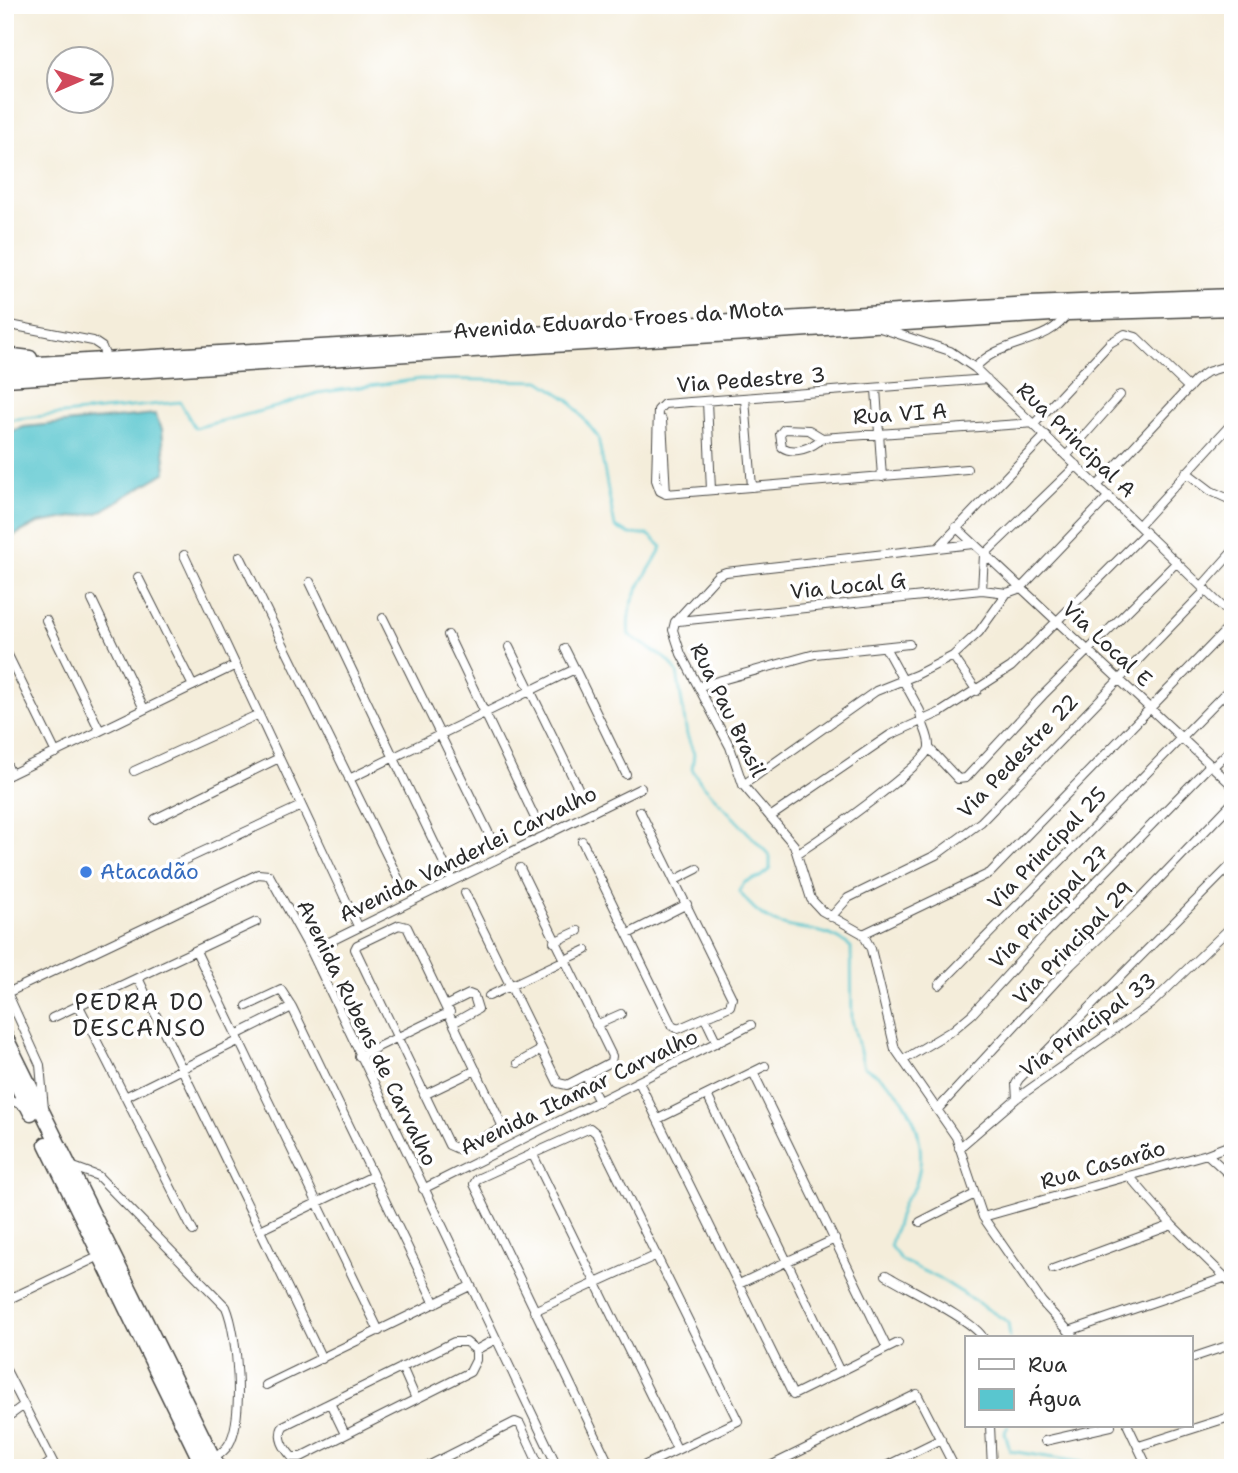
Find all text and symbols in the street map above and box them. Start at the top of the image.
north arrow [46,46,116,116]
text: N [84,71,109,87]
street label: Avenida Eduardo Froes da Mota [452,294,784,346]
street label: Via Pedestre 3 [676,361,826,399]
street label: Rua Principal A [1010,376,1142,504]
street label: Rua VI A [852,397,948,431]
street label: Via Local G [789,566,907,606]
street label: Via Local E [1056,595,1158,693]
street label: Rua Pau Brasil [684,639,773,782]
street label: Via Pedestre 22 [951,688,1085,824]
street label: Avenida Vanderlei Carvalho [335,779,601,929]
street label: Via Principal 25 [981,780,1113,916]
street label: Via Principal 27 [983,839,1115,975]
place label: Atacadão [100,858,199,886]
marker: Atacadão [78,864,94,880]
street label: Via Principal 29 [1007,875,1139,1011]
street label: Avenida Rubens de Carvalho [290,895,444,1171]
street label: Via Principal 33 [1014,966,1162,1084]
district label: PEDRA DO DESCANSO [73,987,207,1043]
street label: Avenida Itamar Carvalho [456,1022,702,1162]
street label: Rua Casarão [1037,1134,1169,1196]
legend [965,1336,1192,1428]
text: Rua [1028,1351,1067,1379]
text: Água [1028,1384,1081,1413]

